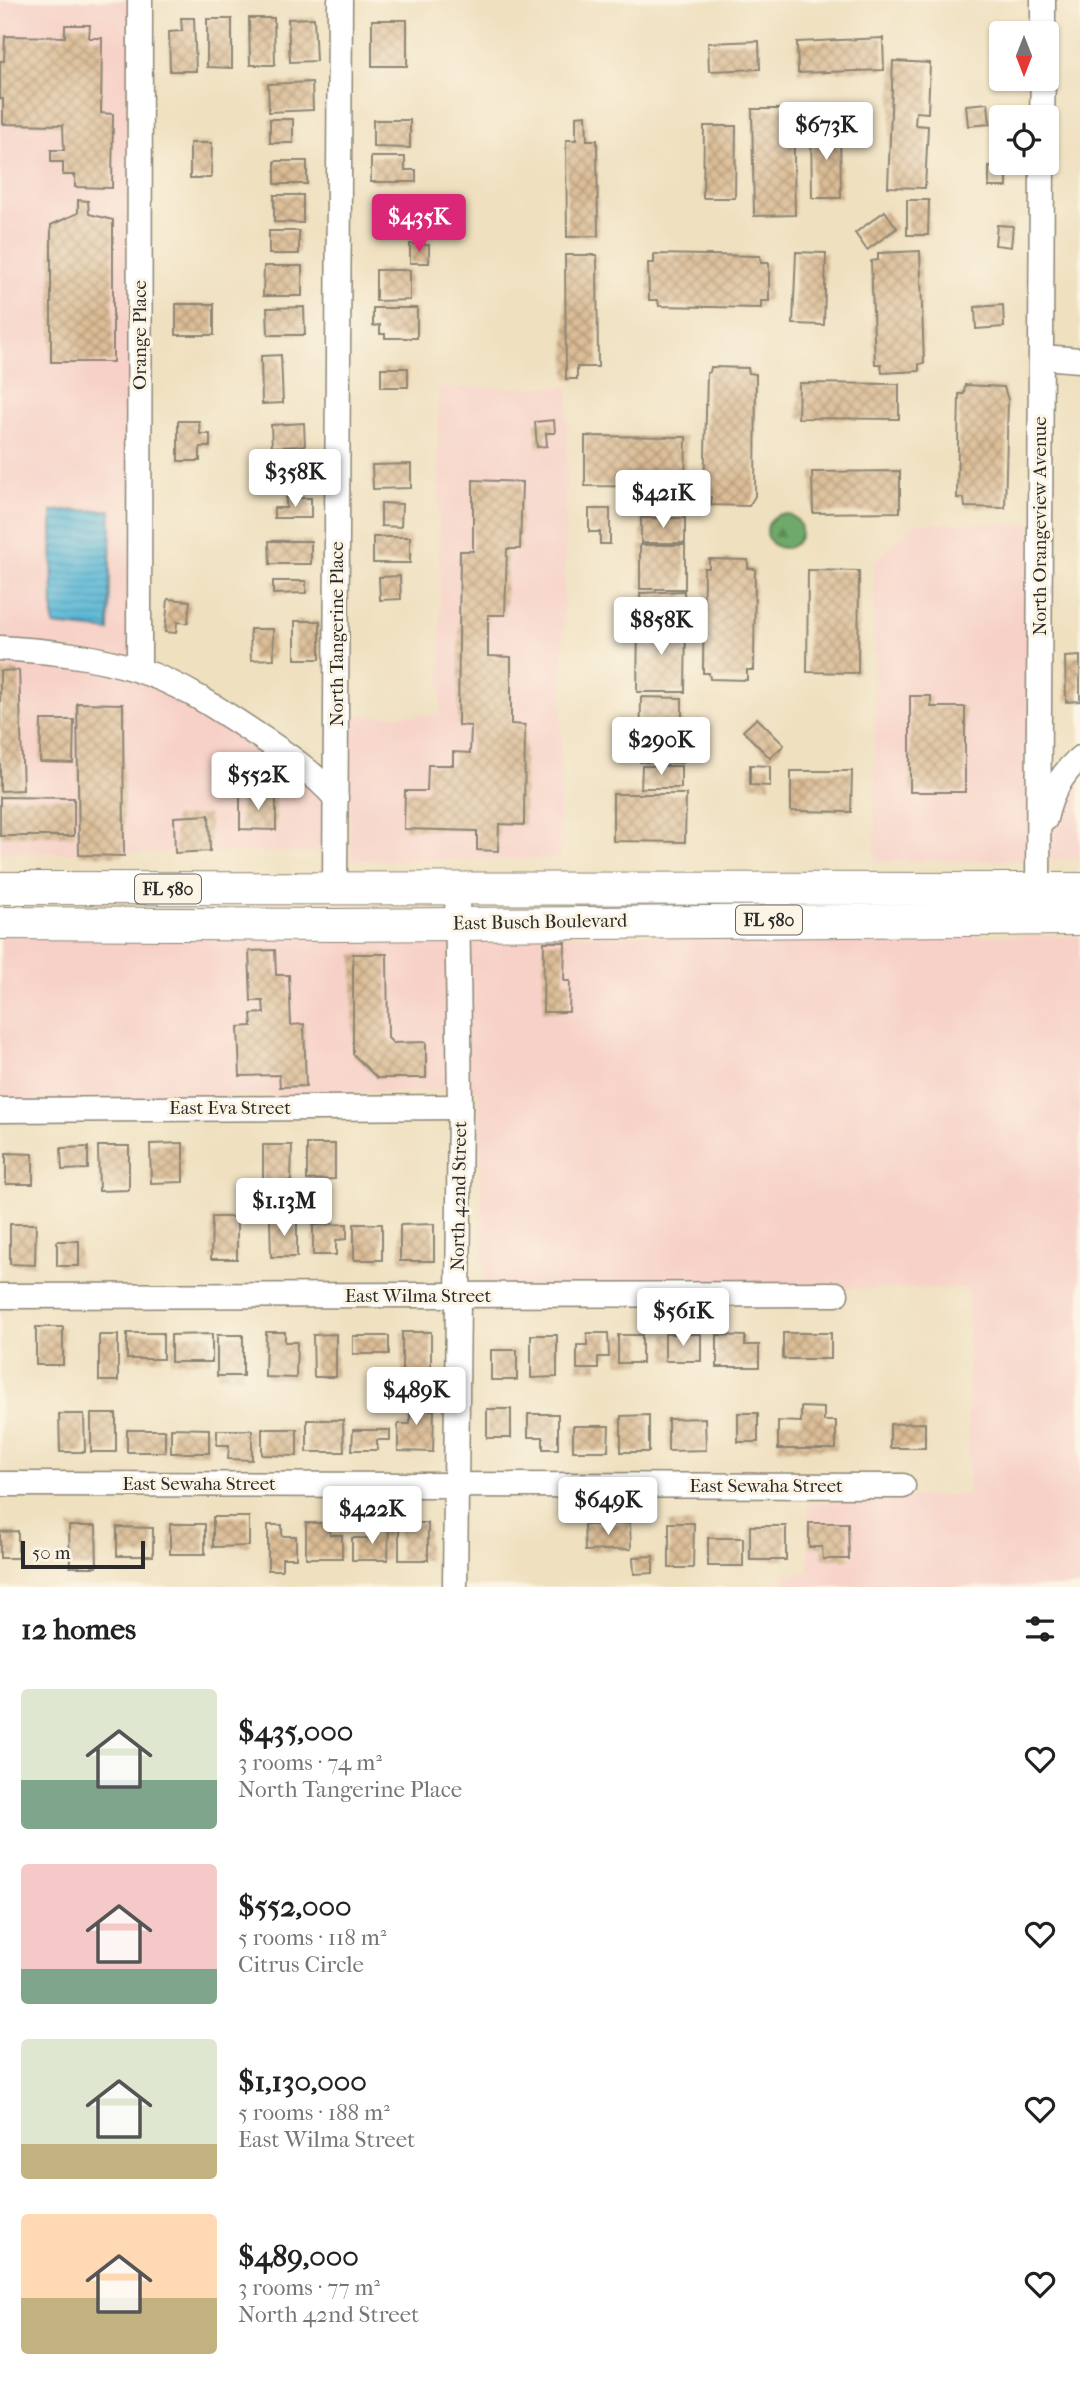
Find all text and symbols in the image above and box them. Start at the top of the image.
north arrow [989,21,1059,91]
map controls [989,21,1059,175]
pin: $673K [777,102,875,162]
button: locate [989,105,1059,175]
text: $673K [795,111,857,138]
pin: $435K [370,194,468,254]
text: $435K [388,203,450,230]
street label: Orange Place [129,280,151,390]
street label: North Orangeview Avenue [1029,416,1051,636]
pin: $358K [246,449,344,509]
text: $358K [265,458,325,485]
pin: $421K [614,470,712,530]
text: $421K [632,479,695,506]
street label: North Tangerine Place [326,541,348,727]
pin: $858K [612,598,710,657]
text: $858K [630,606,692,633]
pin: $290K [612,718,710,777]
text: $290K [628,726,694,753]
pin: $552K [209,752,307,812]
text: $552K [228,761,288,788]
road number: FL 580 [135,874,201,904]
road number: FL 580 [736,905,802,934]
street label: East Busch Boulevard [453,909,628,935]
street label: East Eva Street [169,1097,291,1119]
street label: North 42nd Street [447,1121,471,1271]
pin: $1.13M [227,1178,341,1238]
text: $1.13M [252,1187,316,1214]
street label: East Wilma Street [345,1285,491,1307]
pin: $561K [634,1288,732,1348]
text: $561K [653,1297,713,1324]
pin: $489K [367,1368,465,1427]
text: $489K [383,1376,449,1403]
street label: East Sewaha Street [122,1473,276,1495]
street label: East Sewaha Street [689,1475,843,1497]
pin: $649K [559,1478,657,1537]
pin: $422K [323,1486,421,1546]
text: $649K [574,1486,642,1513]
text: $422K [339,1495,405,1522]
scale bar [21,1538,145,1570]
text: 50 m [32,1542,71,1564]
icon: filters [1021,1610,1059,1648]
text: 12 homes [21,1612,136,1647]
text: $435,000 [238,1714,353,1749]
icon: home [77,1717,161,1801]
icon: heart [1021,1740,1059,1778]
text: 3 rooms · 74 m² [238,1749,382,1776]
text: North Tangerine Place [238,1776,462,1803]
text: $552,000 [238,1889,352,1924]
icon: home [77,1892,161,1976]
icon: heart [1021,1915,1059,1953]
text: 5 rooms · 118 m² [238,1924,386,1951]
text: Citrus Circle [238,1951,364,1978]
text: $1,130,000 [238,2064,367,2099]
icon: home [77,2067,161,2151]
icon: heart [1021,2090,1059,2128]
text: 5 rooms · 188 m² [238,2099,390,2126]
text: East Wilma Street [238,2126,415,2153]
text: $489,000 [238,2239,359,2274]
icon: home [77,2242,161,2326]
icon: heart [1021,2265,1059,2303]
text: 3 rooms · 77 m² [238,2274,380,2301]
text: North 42nd Street [238,2301,419,2328]

